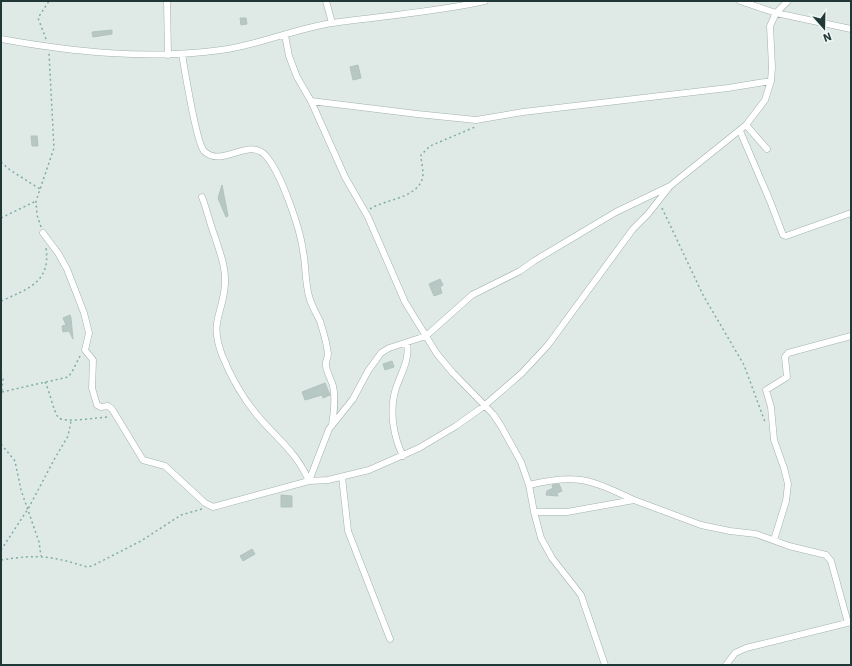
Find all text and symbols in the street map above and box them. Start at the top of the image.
north arrow [804,8,844,48]
text: N [821,29,834,45]

